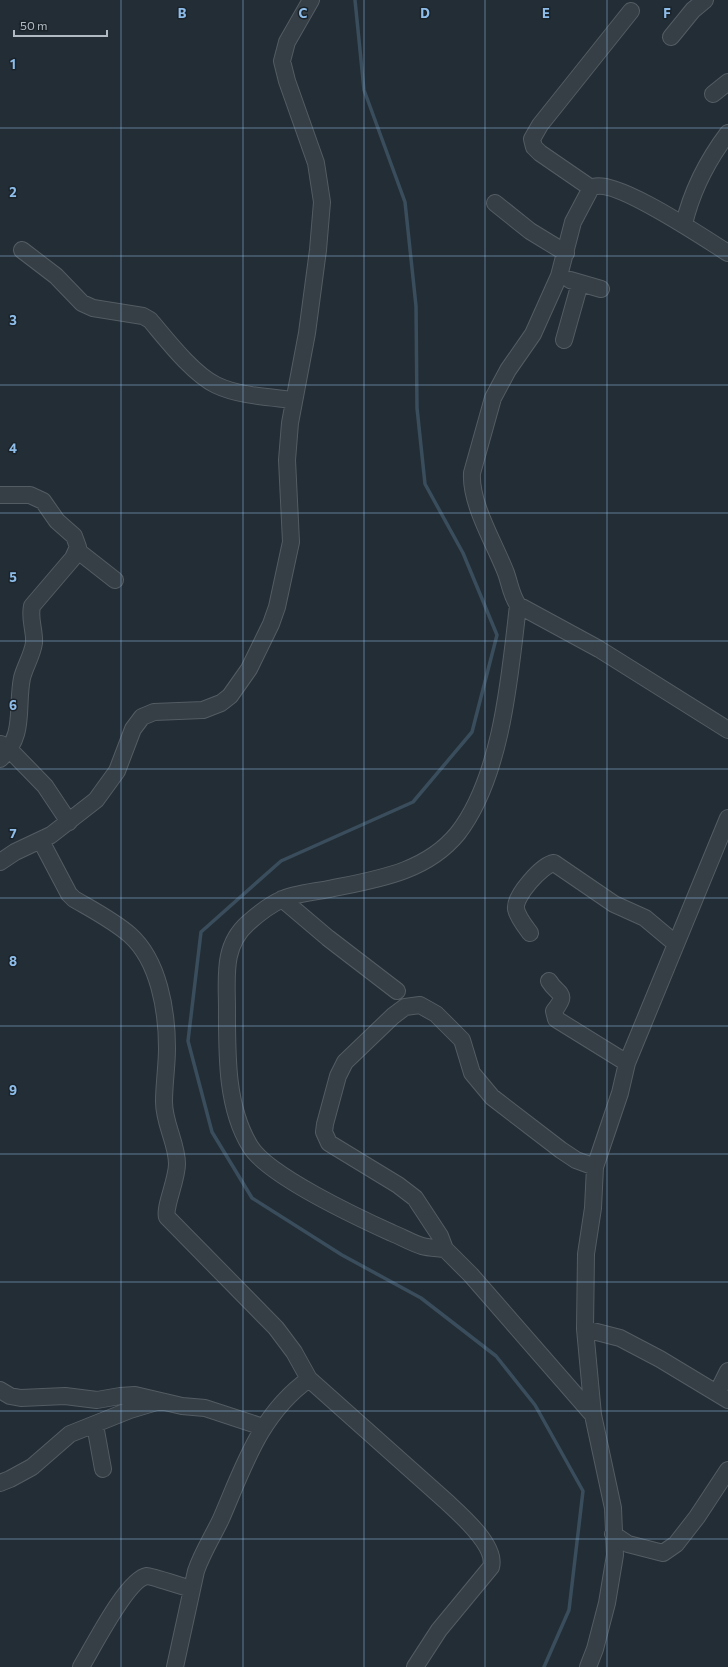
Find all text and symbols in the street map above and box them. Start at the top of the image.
text: B [178,5,187,21]
text: C [299,5,308,21]
text: D [420,5,430,21]
text: E [542,5,550,21]
text: F [663,5,671,21]
scale bar [14,12,107,38]
text: 50 m [20,18,48,32]
text: 1 [10,56,16,72]
text: 2 [9,184,17,200]
text: 3 [9,312,17,328]
text: 4 [9,440,17,456]
text: 5 [9,569,17,585]
text: 6 [9,697,17,713]
text: 7 [9,825,17,841]
text: 8 [9,953,17,969]
text: 9 [9,1082,17,1098]

